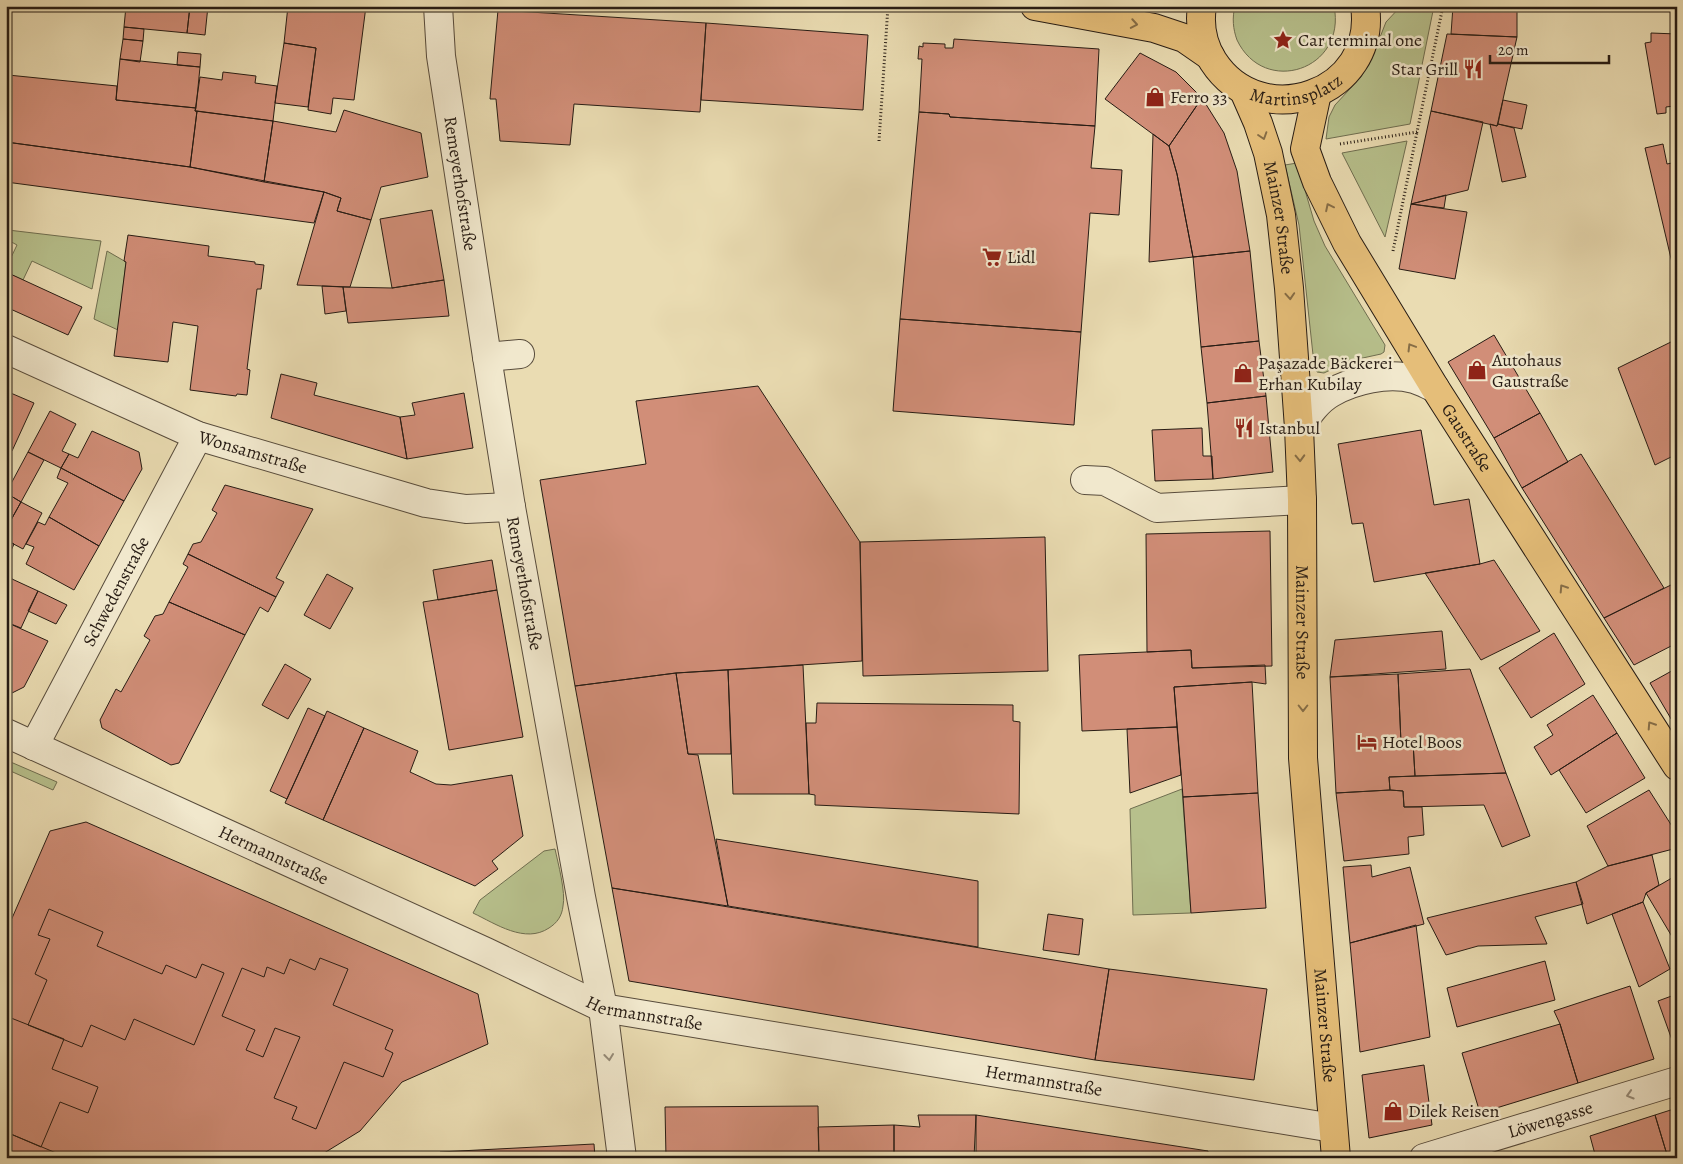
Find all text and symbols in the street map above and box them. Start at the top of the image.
one-way arrow [1130,18,1139,28]
place label: Car terminal one [1298,28,1422,52]
place icon: Car terminal one [1272,29,1294,51]
scale bar [1490,32,1609,64]
text: 20 m [1498,40,1529,60]
place label: Star Grill [1391,57,1459,81]
restaurant icon: Star Grill [1462,58,1484,80]
street label: Martinsplatz [1247,69,1347,111]
place label: Ferro 33 [1170,85,1228,109]
shop icon: Ferro 33 [1144,86,1166,108]
street label: Remeyerhofstraße [438,114,483,252]
one-way arrow [1257,131,1267,140]
street label: Mainzer Straße [1258,159,1299,275]
one-way arrow [1325,203,1335,212]
place label: Lidl [1007,245,1036,269]
supermarket icon: Lidl [981,246,1003,268]
one-way arrow [1284,292,1295,300]
one-way arrow [1407,344,1417,353]
place label: Autohaus Gaustraße [1491,348,1569,393]
place label: Paşazade Bäckerei Erhan Kubilay [1258,351,1393,396]
shop icon: Autohaus Gaustraße [1466,359,1488,381]
shop icon: Paşazade Bäckerei Erhan Kubilay [1232,362,1254,384]
street label: Gaustraße [1436,399,1498,477]
place label: Istanbul [1259,416,1320,440]
restaurant icon: Istanbul [1233,417,1255,439]
street label: Wonsamstraße [195,425,310,479]
one-way arrow [1295,454,1306,462]
street label: Remeyerhofstraße [501,514,549,652]
street label: Schwedenstraße [77,532,155,651]
street label: Mainzer Straße [1290,565,1315,680]
one-way arrow [1560,584,1569,594]
one-way arrow [1298,704,1308,712]
one-way arrow [1647,721,1657,730]
place label: Hotel Boos [1382,730,1462,754]
hotel icon: Hotel Boos [1356,731,1378,753]
street label: Hermannstraße [215,820,332,891]
street label: Mainzer Straße [1308,967,1342,1083]
street label: Hermannstraße [582,990,704,1036]
one-way arrow [603,1053,614,1061]
street label: Hermannstraße [983,1059,1104,1102]
one-way arrow [1627,1089,1635,1099]
street label: Löwengasse [1505,1095,1596,1144]
place label: Dilek Reisen [1408,1099,1500,1123]
shop icon: Dilek Reisen [1382,1100,1404,1122]

